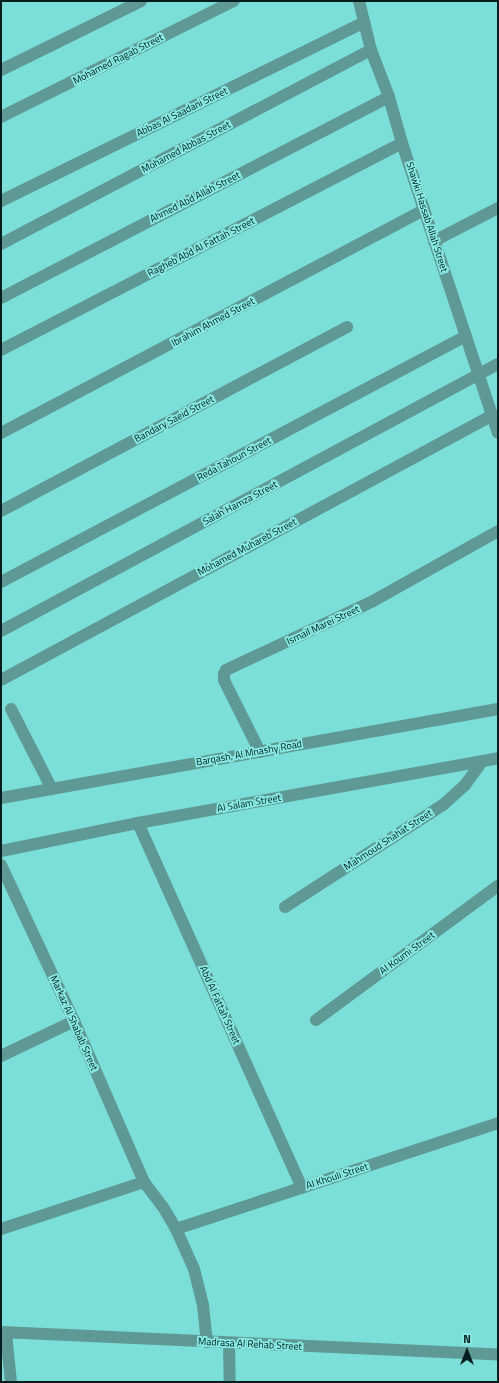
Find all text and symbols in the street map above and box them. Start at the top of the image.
street label: Mohamed Ragab Street [71,31,165,87]
street label: Abbas Al Saadani Street [134,85,230,139]
street label: Mohamed Abbas Street [139,118,233,176]
street label: Shawki Hassab Allah Street [404,160,450,274]
street label: Ahmed Abd Allah Street [148,169,242,225]
street label: Ragheb Abd Al Fattah Street [145,215,257,279]
street label: Ibrahim Ahmed Street [169,295,257,349]
street label: Bandary Saeid Street [132,393,216,445]
street label: Reda Tahoun Street [195,434,273,484]
street label: Salah Hamza Street [201,478,279,528]
street label: Mohamed Muhareb Street [195,516,299,578]
street label: Ismail Marei Street [285,603,361,647]
street label: Barqash, Al Mnashy Road [195,738,303,768]
street label: Al Salam Street [216,791,282,815]
street label: Mahmoud Shahat Street [342,807,434,873]
street label: Al Koumi Street [377,929,437,977]
street label: Abd Al Fattah Street [197,964,243,1046]
street label: Markaz Al Shabab Street [48,973,100,1073]
street label: Al Khouli Street [304,1160,370,1192]
north arrow [447,1331,487,1371]
text: N [463,1331,471,1347]
street label: Madrasa Al Rehab Street [198,1335,302,1353]

